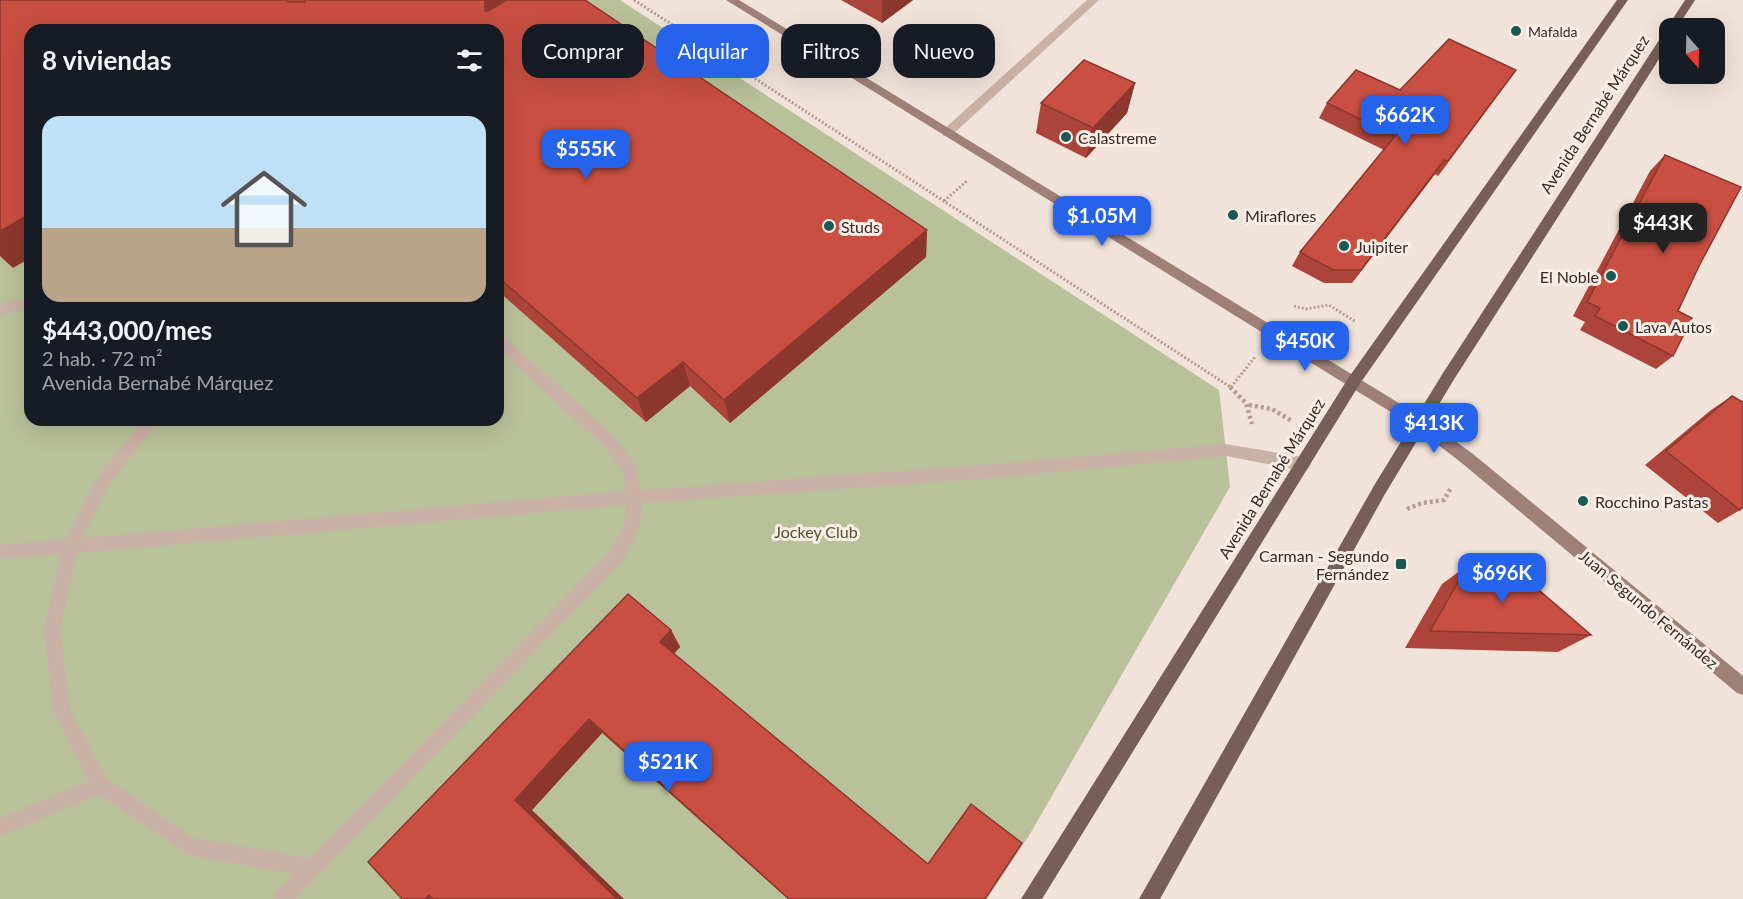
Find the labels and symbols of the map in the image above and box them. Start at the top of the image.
north arrow [1659,18,1725,84]
place label: Mafalda [1528,23,1578,40]
marker: Mafalda [1509,24,1523,38]
street label: Avenida Bernabé Márquez [1536,31,1652,197]
pin: $662K [1363,95,1447,146]
place label: Calastreme [1078,128,1157,147]
pin: $555K [544,129,628,180]
marker: Calastreme [1059,130,1073,144]
pin: $1.05M [1053,196,1151,247]
pin: $443K [1621,203,1705,254]
place label: Miraflores [1245,206,1317,225]
marker: Miraflores [1226,208,1240,222]
place label: Studs [841,217,880,236]
marker: Studs [822,219,836,233]
place label: Juipiter [1356,237,1408,256]
marker: Juipiter [1337,239,1351,253]
place label: El Noble [1540,267,1599,286]
marker: El Noble [1604,269,1618,283]
place label: Lava Autos [1635,317,1712,336]
marker: Lava Autos [1616,319,1630,333]
pin: $450K [1263,321,1347,372]
street label: Avenida Bernabé Márquez [1214,395,1328,561]
pin: $413K [1392,403,1476,454]
place label: Rocchino Pastas [1595,492,1708,511]
marker: Rocchino Pastas [1576,494,1590,508]
park label: Jockey Club [774,522,858,541]
place label: Carman - Segundo Fernández [1259,546,1389,583]
street label: Juan Segundo Fernández [1576,546,1722,672]
pin: $696K [1460,553,1544,604]
marker: Carman - Segundo Fernández [1394,557,1408,571]
pin: $521K [626,742,710,793]

